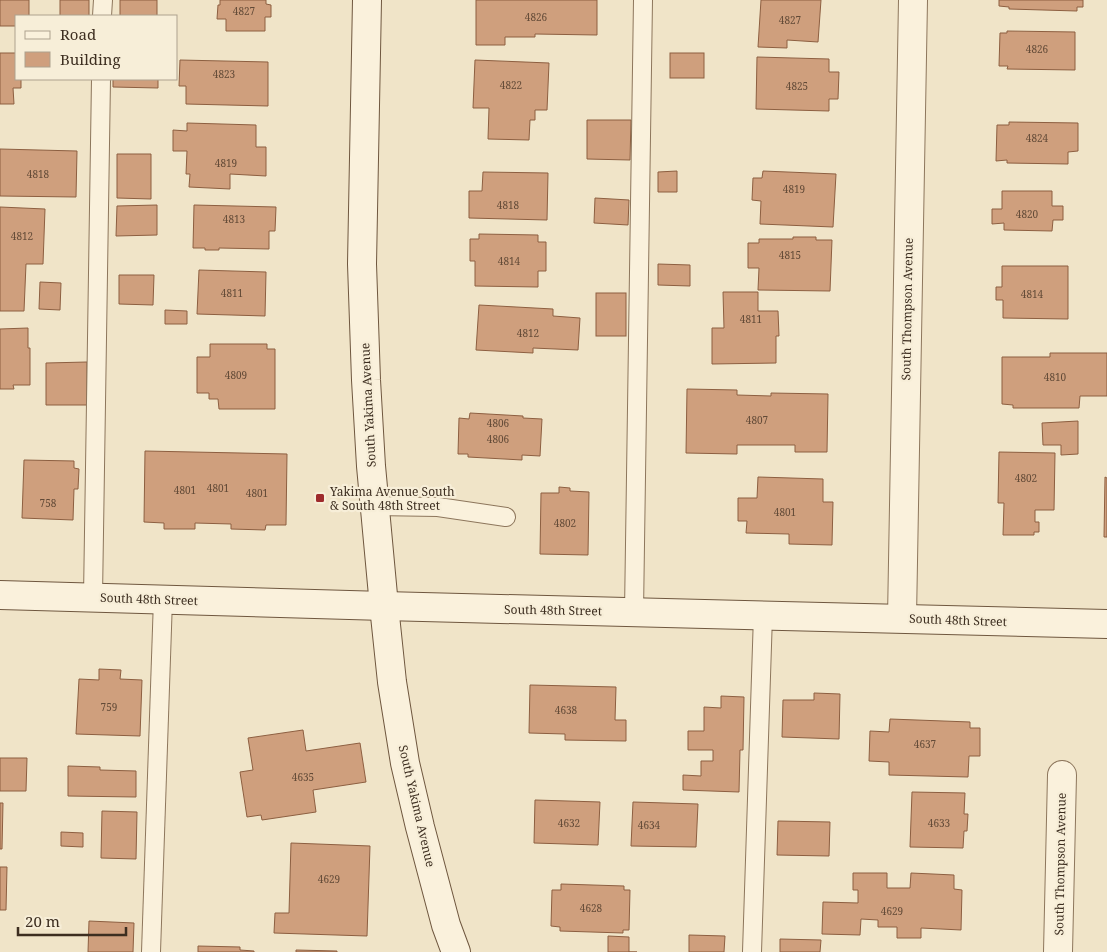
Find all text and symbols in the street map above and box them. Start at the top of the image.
house number: 4827 [233,4,256,18]
house number: 4826 [525,10,548,24]
house number: 4827 [779,13,802,27]
legend [15,15,178,80]
text: Road [60,24,96,44]
house number: 4826 [1026,42,1049,56]
text: Building [60,49,121,69]
house number: 4823 [213,67,236,81]
house number: 4822 [500,78,522,92]
house number: 4825 [786,79,808,93]
house number: 4824 [1026,131,1049,145]
house number: 4819 [215,156,237,170]
house number: 4818 [27,167,50,181]
house number: 4819 [783,182,805,196]
house number: 4818 [497,198,520,212]
house number: 4820 [1016,207,1039,221]
house number: 4813 [223,212,246,226]
house number: 4812 [11,229,33,243]
street label: South Thompson Avenue [897,237,917,381]
house number: 4815 [779,248,801,262]
house number: 4814 [498,254,521,268]
house number: 4811 [221,286,243,300]
house number: 4814 [1021,287,1044,301]
house number: 4811 [740,312,762,326]
house number: 4812 [517,326,539,340]
street label: South Yakima Avenue [356,342,380,468]
house number: 4809 [225,368,247,382]
house number: 4810 [1044,370,1067,384]
house number: 4807 [746,413,769,427]
house number: 4806 [487,416,510,430]
house number: 4806 [487,432,510,446]
house number: 4802 [1015,471,1037,485]
house number: 4801 [207,481,229,495]
house number: 4801 [174,483,196,497]
place label: Yakima Avenue South & South 48th Street [329,483,455,514]
house number: 4801 [246,486,268,500]
marker: Yakima Avenue South & South 48th Street [314,492,326,504]
house number: 758 [40,496,57,510]
house number: 4801 [774,505,796,519]
house number: 4802 [554,516,576,530]
street label: South 48th Street [100,589,198,609]
street label: South 48th Street [504,601,602,619]
street label: South 48th Street [909,610,1007,630]
house number: 759 [101,700,117,714]
house number: 4638 [555,703,578,717]
house number: 4637 [914,737,937,751]
street label: South Yakima Avenue [395,743,439,869]
house number: 4635 [292,770,314,784]
street label: South Thompson Avenue [1050,792,1070,936]
house number: 4632 [558,816,580,830]
house number: 4633 [928,816,951,830]
house number: 4634 [638,818,661,832]
house number: 4629 [318,872,340,886]
house number: 4628 [580,901,603,915]
scale bar [18,904,125,936]
house number: 4629 [881,904,903,918]
text: 20 m [25,911,60,931]

